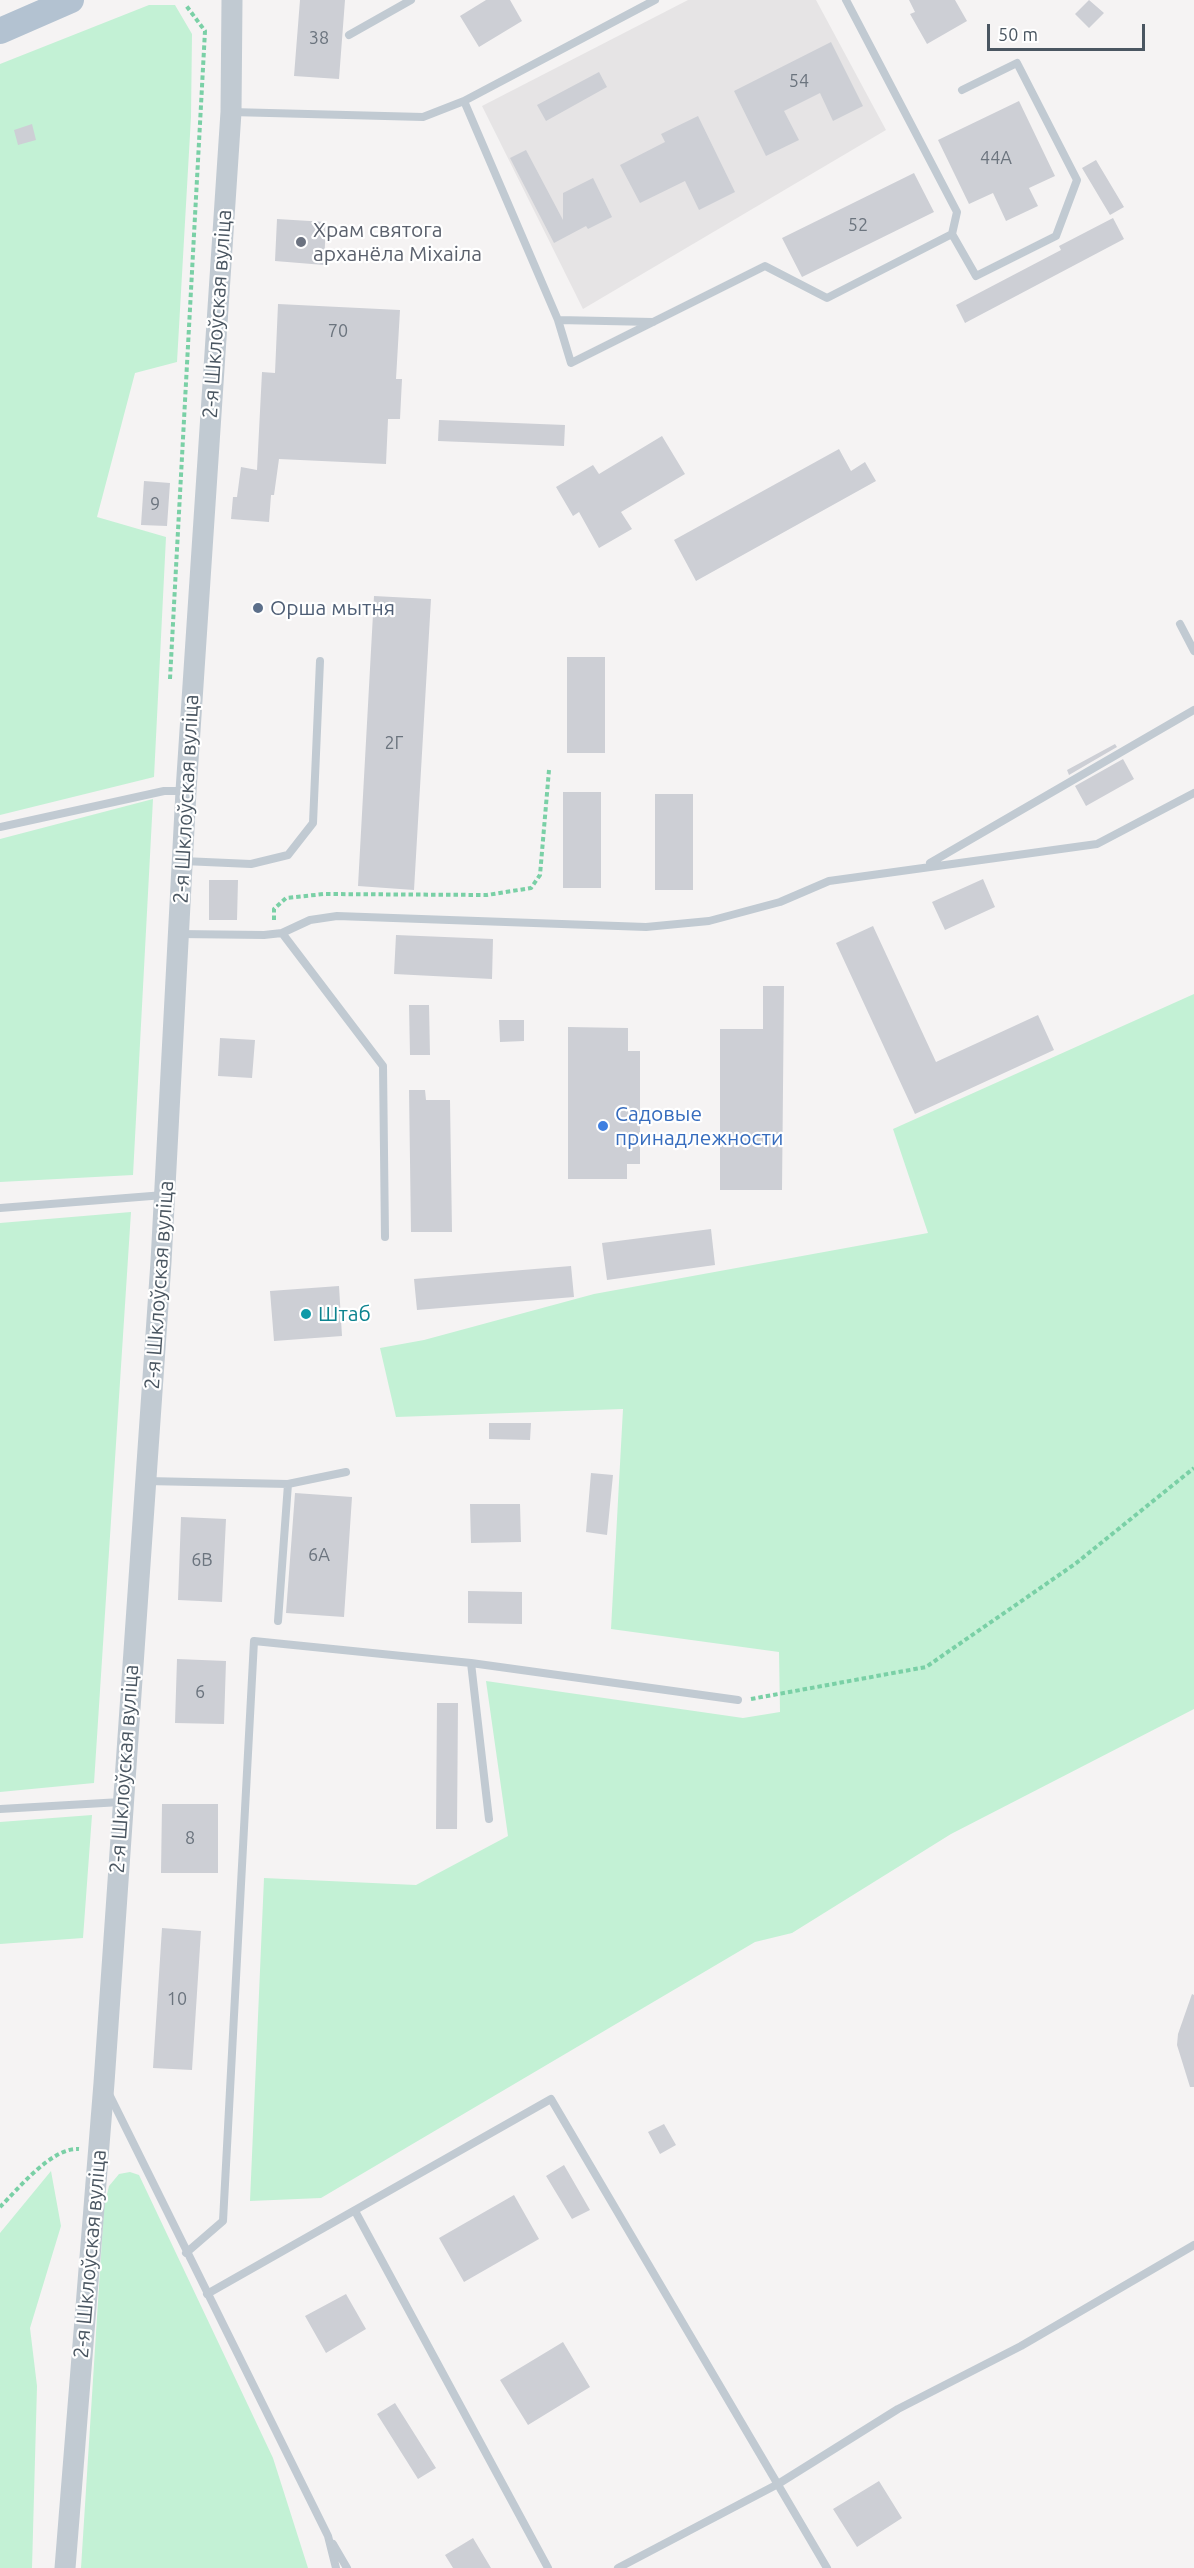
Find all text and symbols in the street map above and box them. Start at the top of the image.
scale bar [990,12,1148,50]
text: 50 m [998,24,1038,44]
house number: 38 [309,27,329,49]
house number: 54 [789,70,809,92]
house number: 44А [980,147,1012,169]
street label: 2-я Шклоўская вуліца [197,209,237,419]
house number: 52 [848,214,868,236]
place label: Храм святога арханёла Міхаіла [313,217,482,267]
marker: Храм святога арханёла Міхаіла [294,235,308,249]
house number: 70 [328,320,348,342]
house number: 9 [150,493,160,515]
place label: Орша мытня [270,595,395,621]
marker: Орша мытня [251,601,265,615]
street label: 2-я Шклоўская вуліца [168,694,204,904]
house number: 2Г [384,732,404,754]
place label: Садовые принадлежности [615,1101,783,1151]
marker: Садовые принадлежности [596,1119,610,1133]
street label: 2-я Шклоўская вуліца [139,1180,179,1390]
place label: Штаб [318,1301,371,1327]
marker: Штаб [299,1307,313,1321]
house number: 6А [308,1544,330,1566]
house number: 6В [191,1549,213,1571]
street label: 2-я Шклоўская вуліца [104,1664,144,1874]
house number: 6 [195,1681,205,1703]
house number: 8 [185,1827,195,1849]
house number: 10 [167,1988,187,2010]
street label: 2-я Шклоўская вуліца [68,2149,112,2359]

